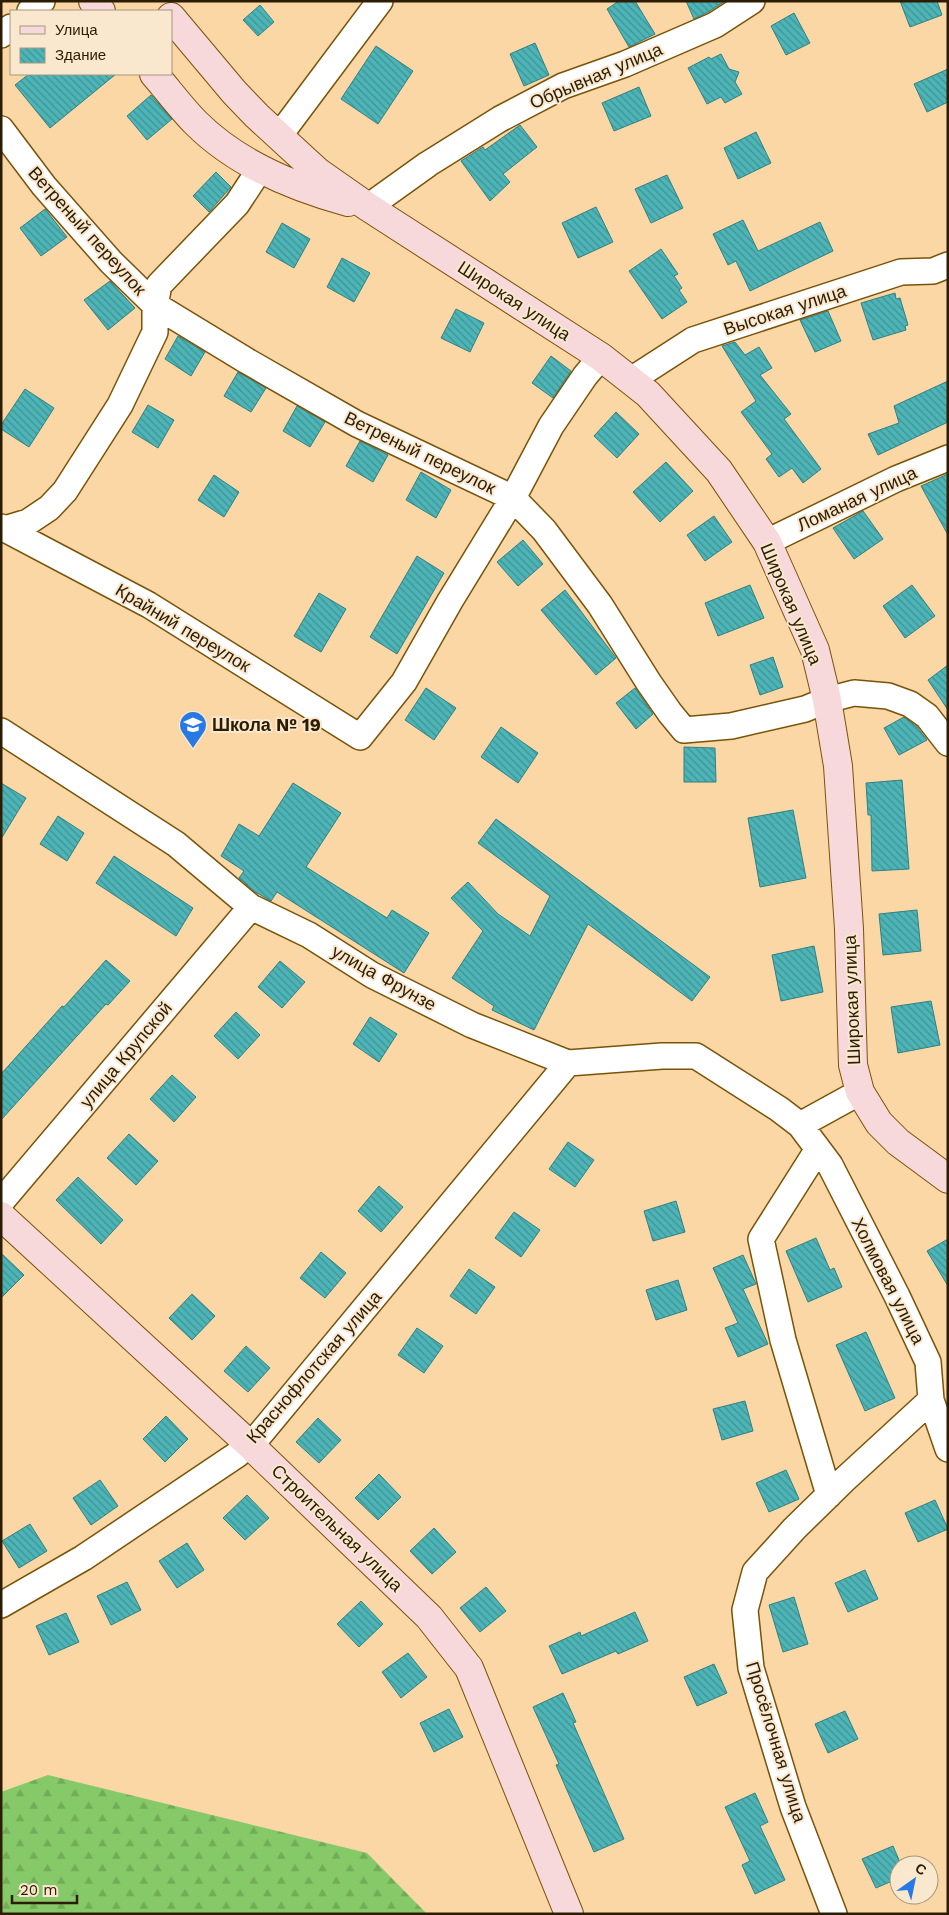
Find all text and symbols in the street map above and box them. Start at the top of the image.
legend [10,10,172,75]
text: Улица [55,21,98,39]
street label: Обрывная улица [526,38,666,113]
text: Здание [55,46,106,64]
street label: Ветреный переулок [24,162,151,299]
street label: Широкая улица [454,256,575,345]
street label: Высокая улица [721,279,850,339]
street label: Ветреный переулок [341,407,499,498]
street label: Ломаная улица [794,461,921,535]
street label: Широкая улица [756,540,827,669]
street label: Крайний переулок [112,579,255,676]
school or university icon: Школа № 19 [178,710,208,749]
place label: Школа № 19 [212,714,321,735]
street label: Широкая улица [839,934,864,1065]
street label: улица Фрунзе [328,940,440,1015]
street label: улица Крупской [75,997,176,1112]
street label: Холмовая улица [848,1214,930,1348]
street label: Краснофлотская улица [242,1285,386,1447]
street label: Строительная улица [267,1460,408,1596]
street label: Просёлочная улица [742,1659,811,1826]
north arrow [889,1855,939,1905]
text: С [912,1860,930,1879]
scale bar [12,1872,78,1904]
text: 20 m [20,1881,58,1899]

